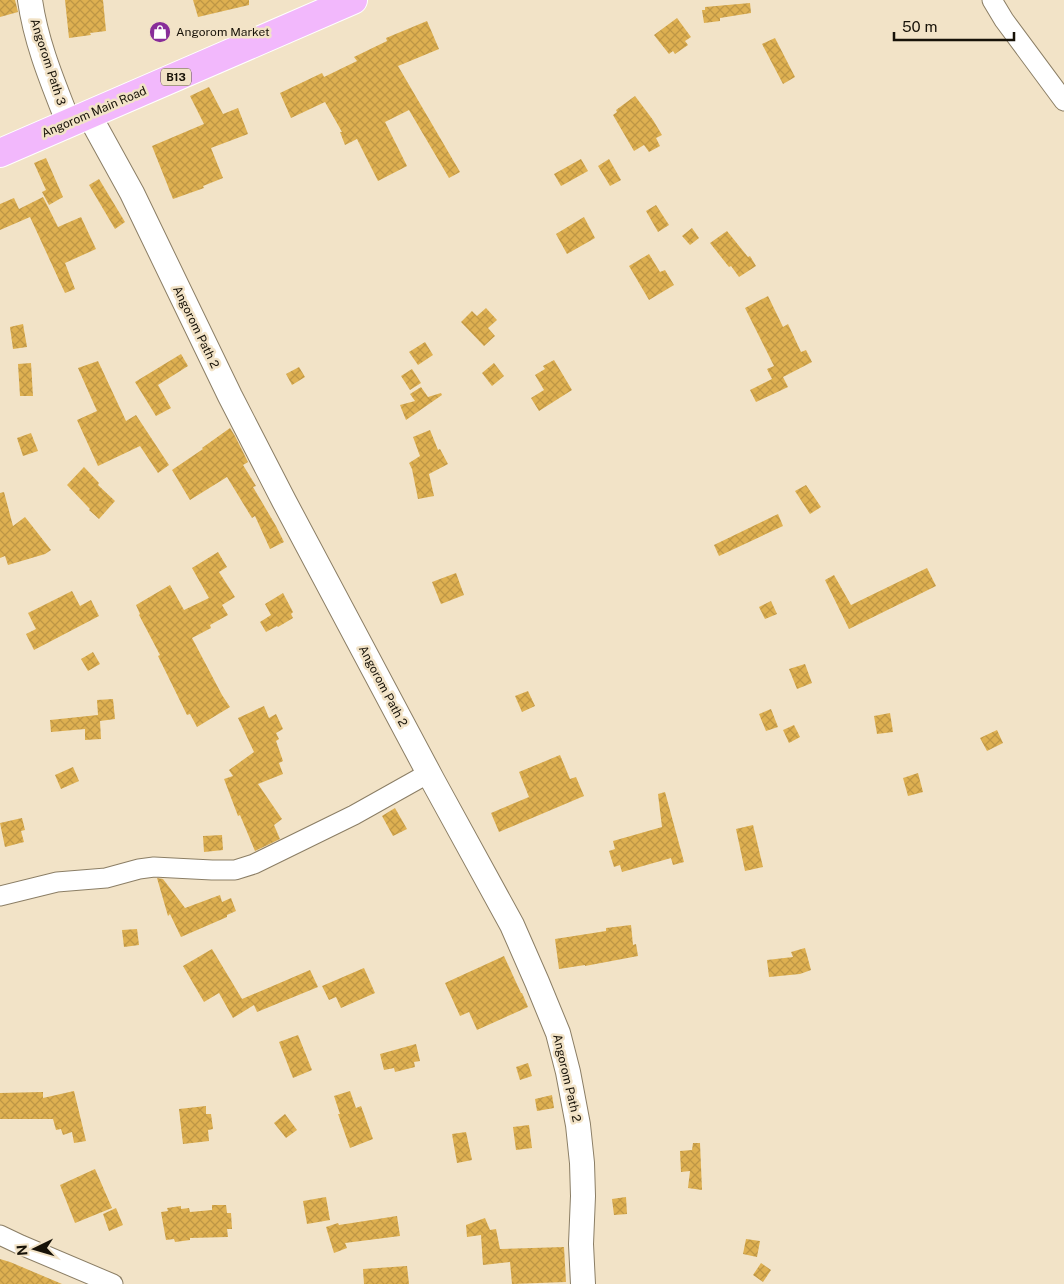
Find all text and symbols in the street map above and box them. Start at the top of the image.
scale bar [894,10,1014,42]
street label: Angorom Path 3 [27,17,69,107]
text: 50 m [902,18,937,35]
shop icon: Angorom Market [148,20,172,44]
place label: Angorom Market [176,25,270,39]
road number: B13 [161,68,191,86]
street label: Angorom Main Road [39,84,149,140]
street label: Angorom Path 2 [170,284,222,370]
street label: Angorom Path 2 [356,643,410,729]
street label: Angorom Path 2 [550,1033,584,1123]
north arrow [10,1224,60,1274]
text: N [14,1244,30,1256]

